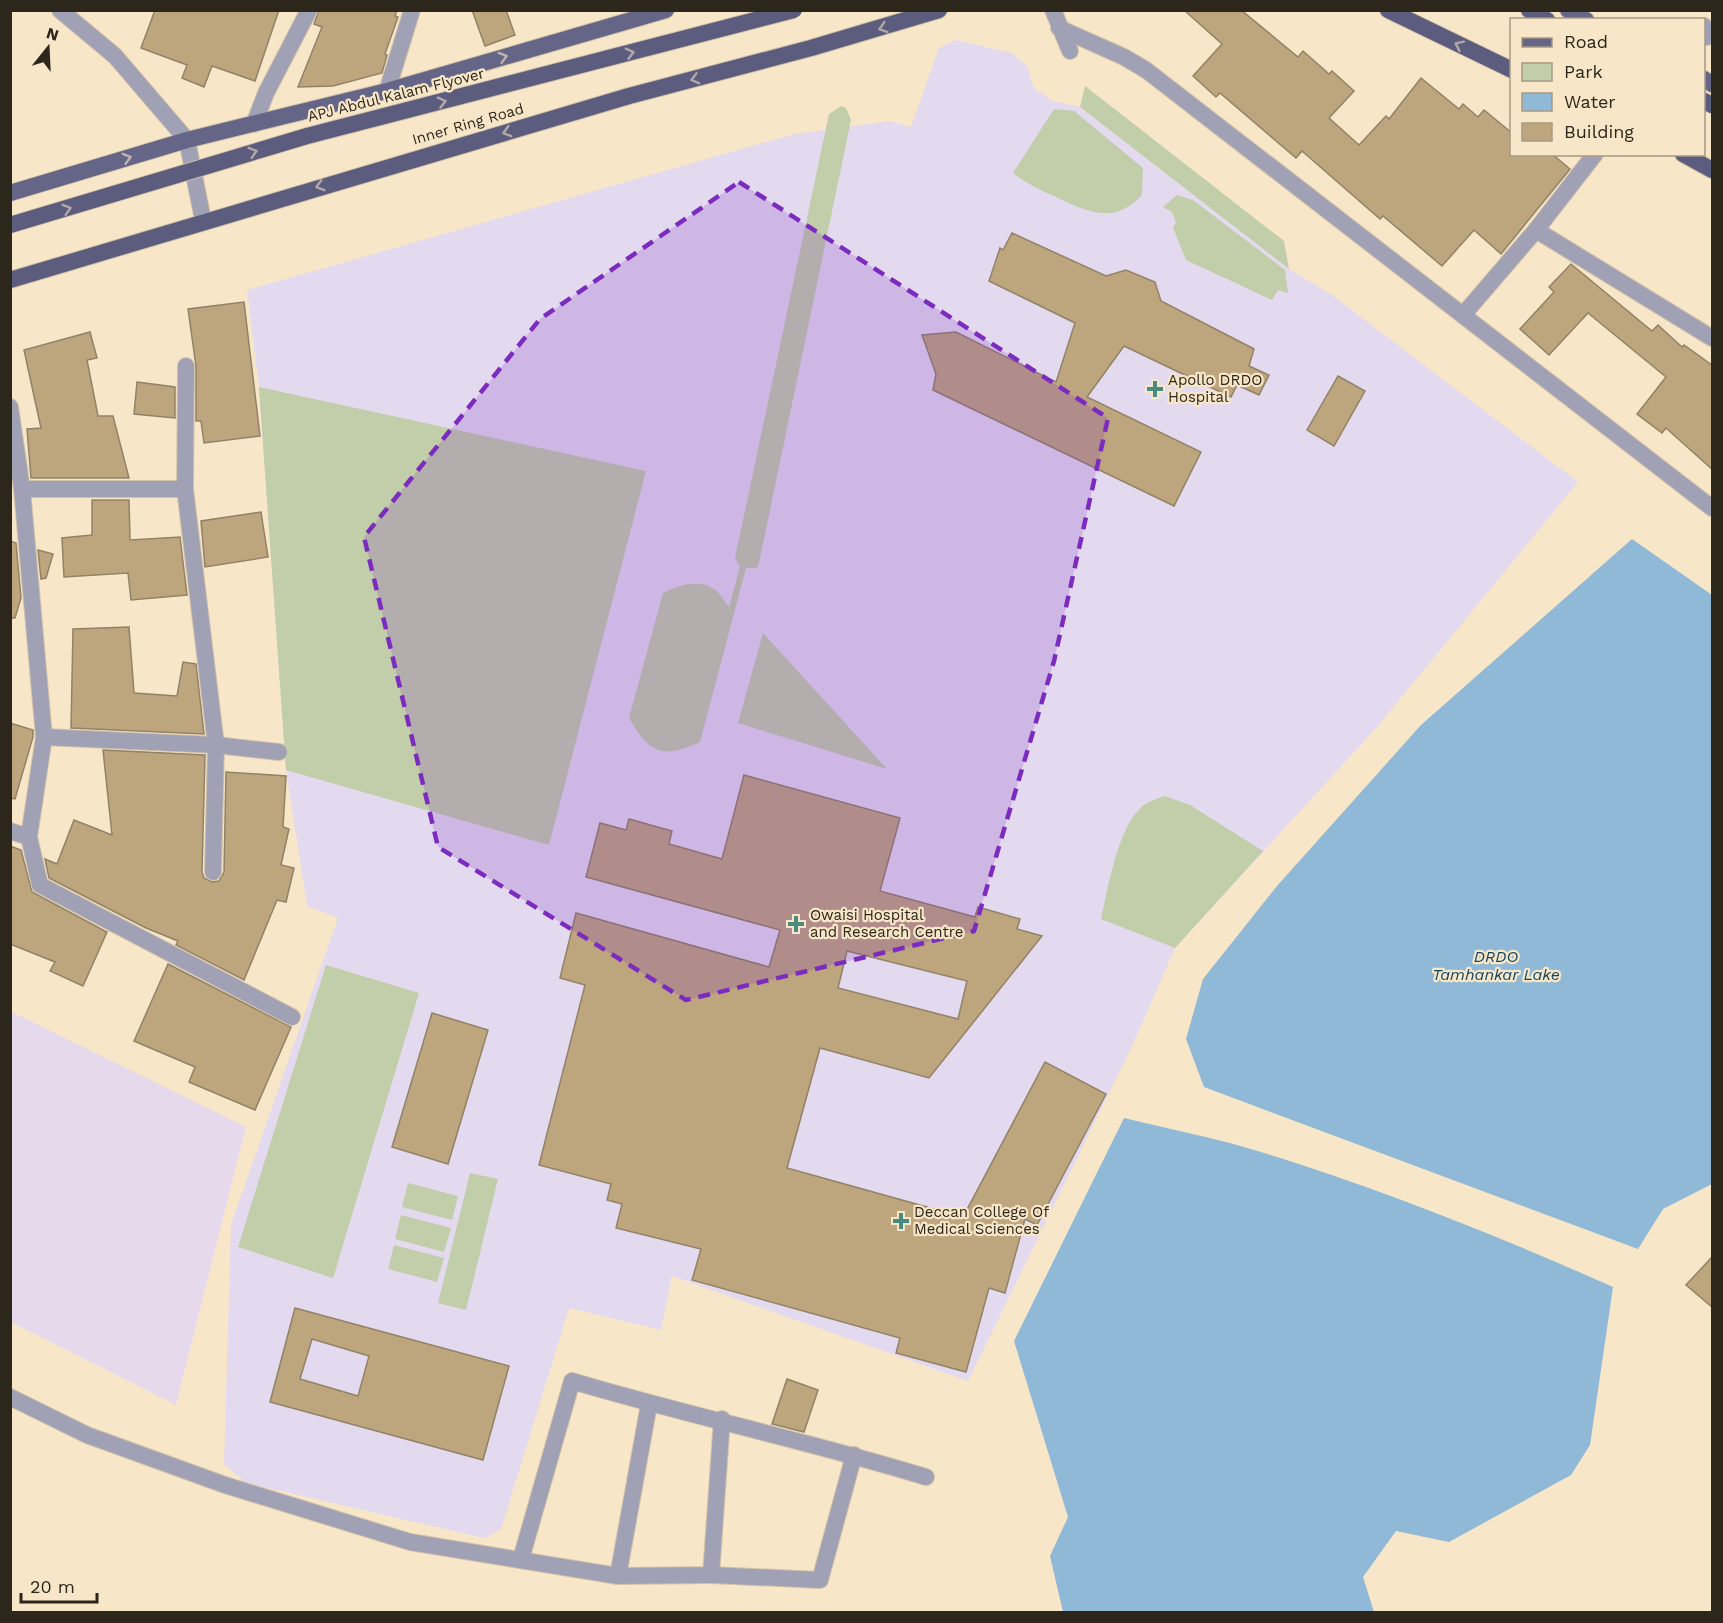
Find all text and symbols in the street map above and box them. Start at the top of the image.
north arrow [18,18,78,78]
legend [1510,18,1705,156]
one-way arrow [878,21,889,33]
text: N [44,23,61,45]
text: Road [1564,31,1608,52]
one-way arrow [1454,40,1465,52]
one-way arrow [625,48,635,61]
one-way arrow [498,52,508,65]
text: Park [1564,61,1603,82]
street label: APJ Abdul Kalam Flyover [306,64,486,126]
one-way arrow [690,71,700,84]
text: Water [1564,91,1616,112]
one-way arrow [436,97,446,109]
street label: Inner Ring Road [410,99,526,149]
text: Building [1564,121,1634,142]
one-way arrow [502,124,512,137]
one-way arrow [247,147,258,159]
one-way arrow [121,153,132,165]
one-way arrow [315,179,326,191]
one-way arrow [61,204,71,216]
place label: Apollo DRDO Hospital [1168,371,1262,406]
marker: Apollo DRDO Hospital [1146,380,1164,398]
place label: Owaisi Hospital and Research Centre [810,906,963,941]
marker: Owaisi Hospital and Research Centre [787,915,805,933]
water label: DRDO Tamhankar Lake [1432,947,1560,984]
place label: Deccan College Of Medical Sciences [914,1203,1049,1238]
marker: Deccan College Of Medical Sciences [892,1212,910,1230]
scale bar [21,1566,98,1604]
text: 20 m [30,1576,75,1597]

